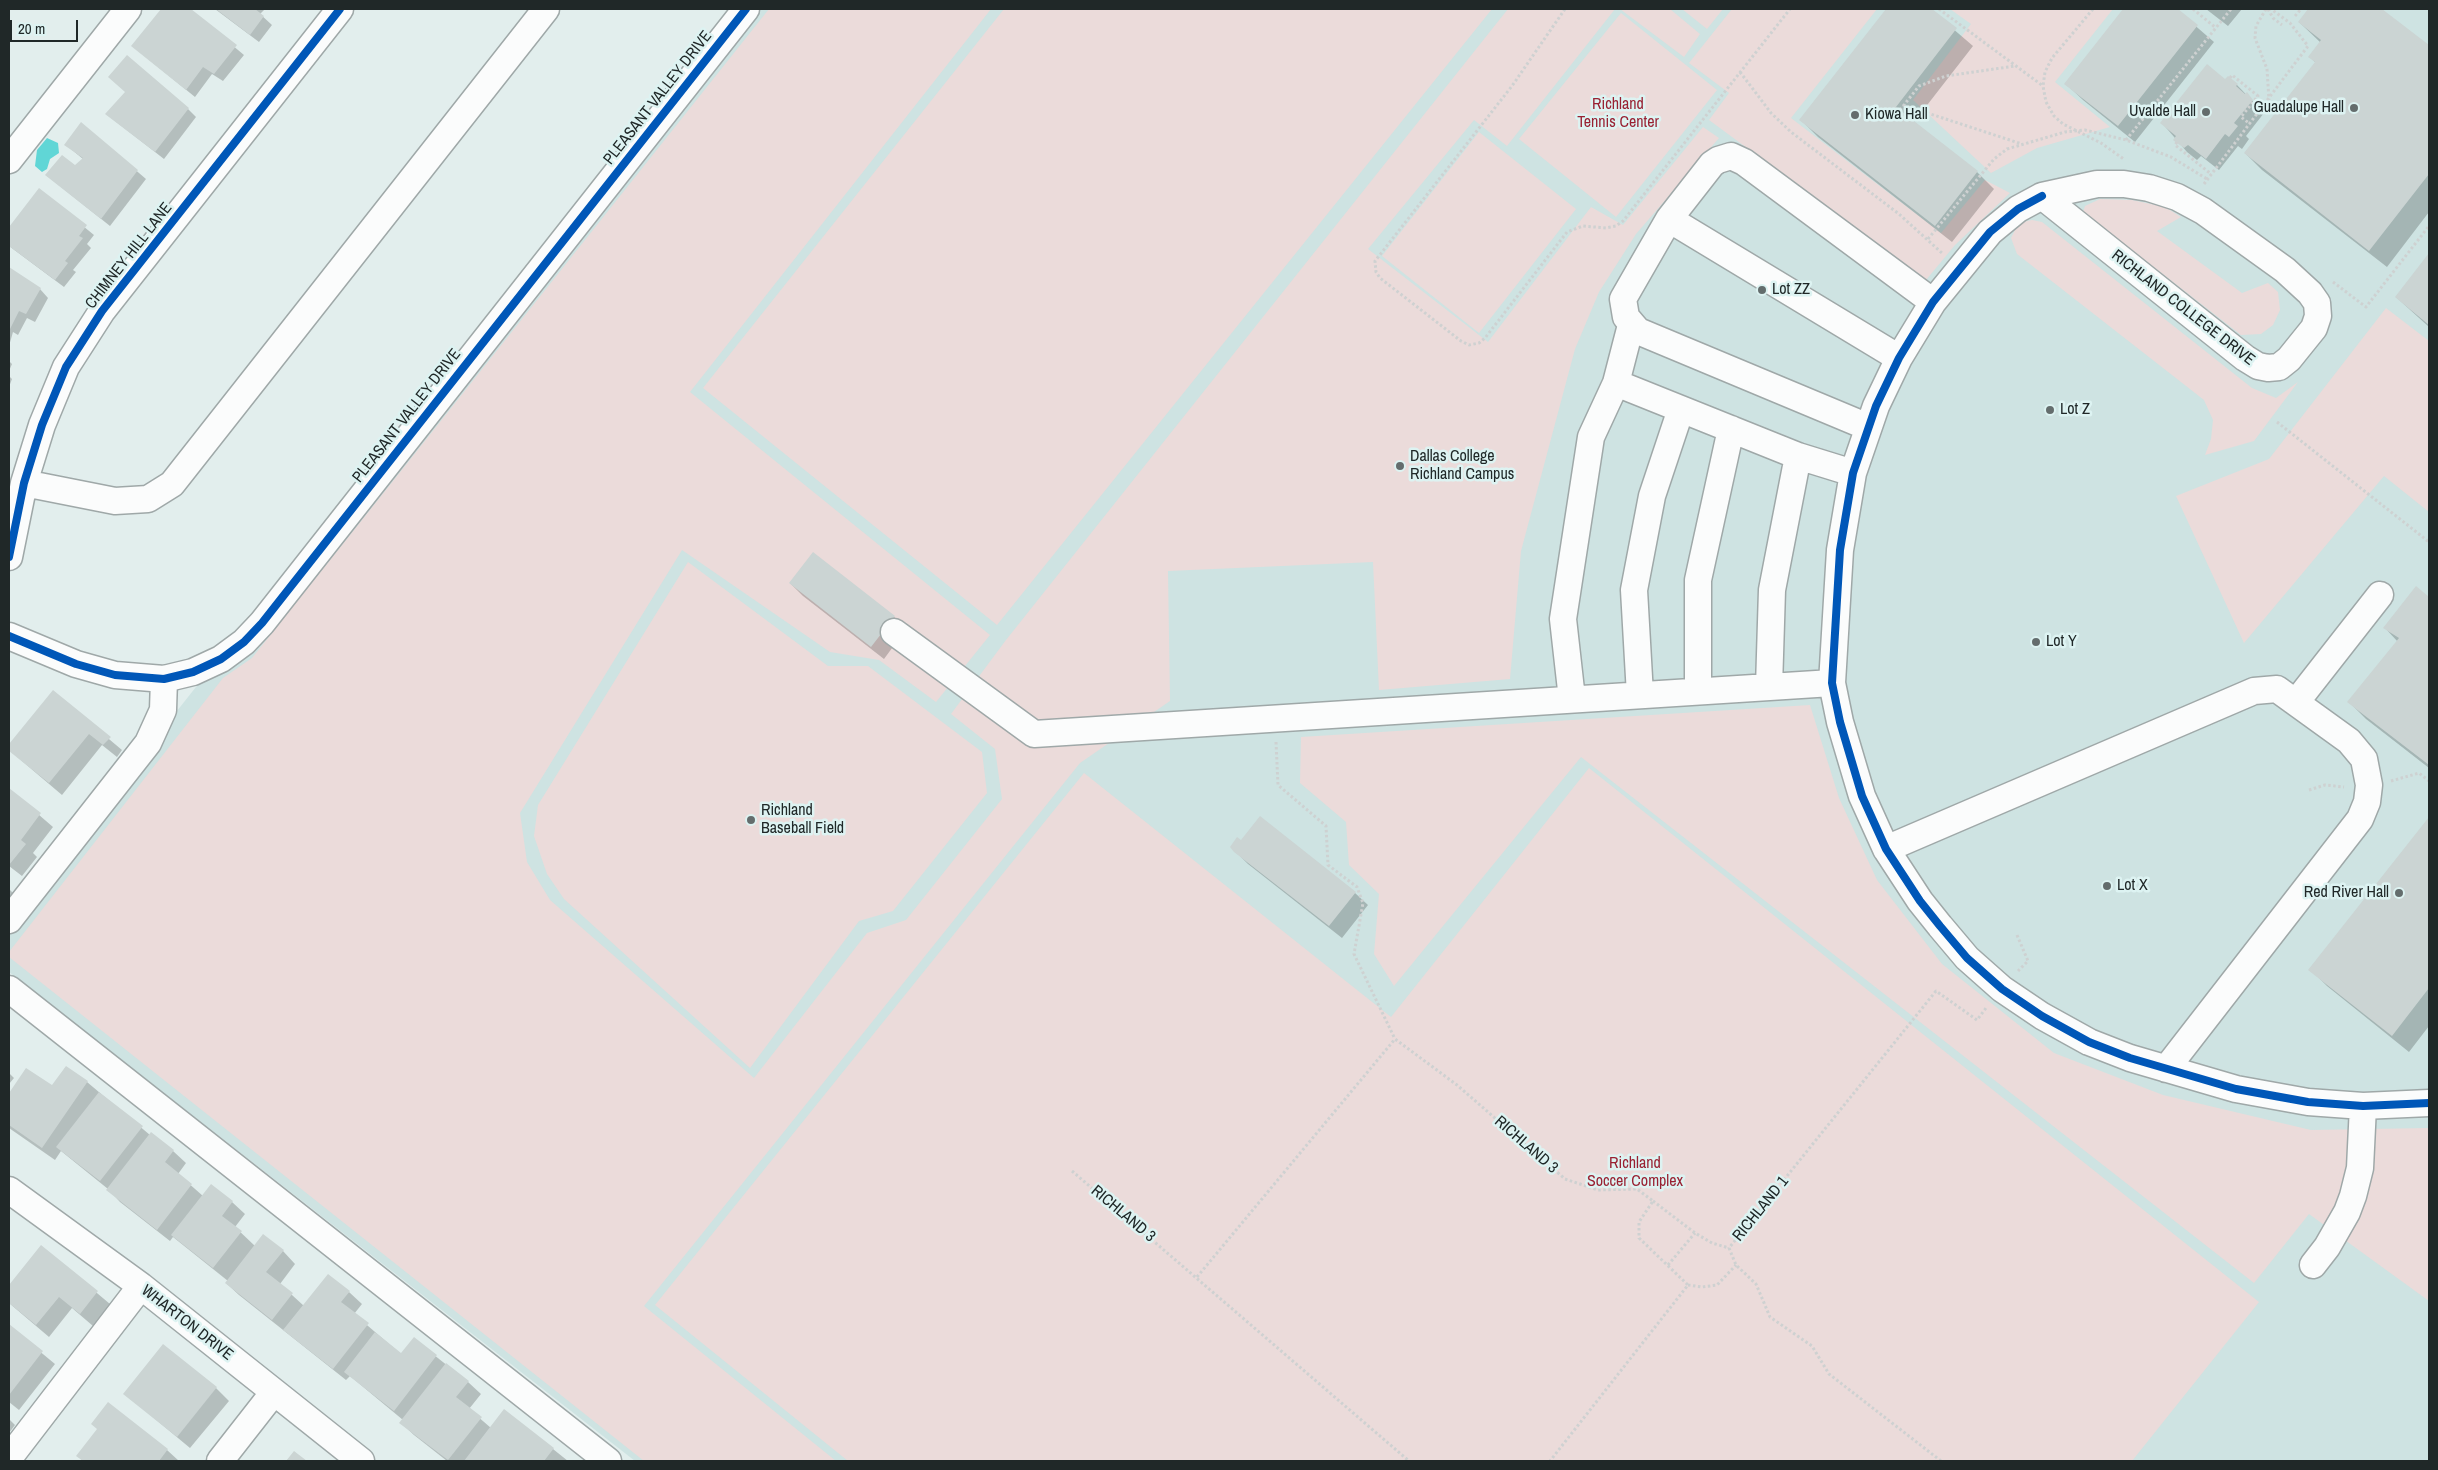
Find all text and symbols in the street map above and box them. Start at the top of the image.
scale bar [12,10,80,42]
text: 20 m [18,18,45,39]
street label: PLEASANT VALLEY DRIVE [600,27,716,169]
park label: Richland Tennis Center [1577,95,1659,133]
place label: Guadalupe Hall [2254,98,2344,118]
place label: Uvalde Hall [2129,102,2196,122]
marker: Guadalupe Hall [2348,102,2360,114]
place label: Kiowa Hall [1865,105,1928,125]
marker: Uvalde Hall [2200,106,2212,118]
marker: Kiowa Hall [1849,109,1861,121]
street label: CHIMNEY HILL LANE [81,199,177,313]
street label: RICHLAND COLLEGE DRIVE [2108,246,2258,370]
place label: Lot ZZ [1772,280,1810,300]
marker: Lot ZZ [1756,284,1768,296]
street label: PLEASANT VALLEY DRIVE [349,345,465,487]
place label: Lot Z [2060,400,2090,420]
marker: Lot Z [2044,404,2056,416]
place label: Dallas College Richland Campus [1410,447,1514,485]
marker: Dallas College Richland Campus [1394,460,1406,472]
place label: Lot Y [2046,632,2077,652]
marker: Lot Y [2030,636,2042,648]
place label: Richland Baseball Field [761,801,844,839]
marker: Richland Baseball Field [745,814,757,826]
place label: Lot X [2117,876,2148,896]
marker: Lot X [2101,880,2113,892]
place label: Red River Hall [2304,883,2389,903]
marker: Red River Hall [2393,887,2405,899]
street label: RICHLAND 3 [1490,1112,1562,1178]
park label: Richland Soccer Complex [1587,1154,1683,1192]
street label: RICHLAND 1 [1729,1173,1793,1245]
street label: RICHLAND 3 [1087,1182,1159,1246]
street label: WHARTON DRIVE [137,1281,237,1365]

